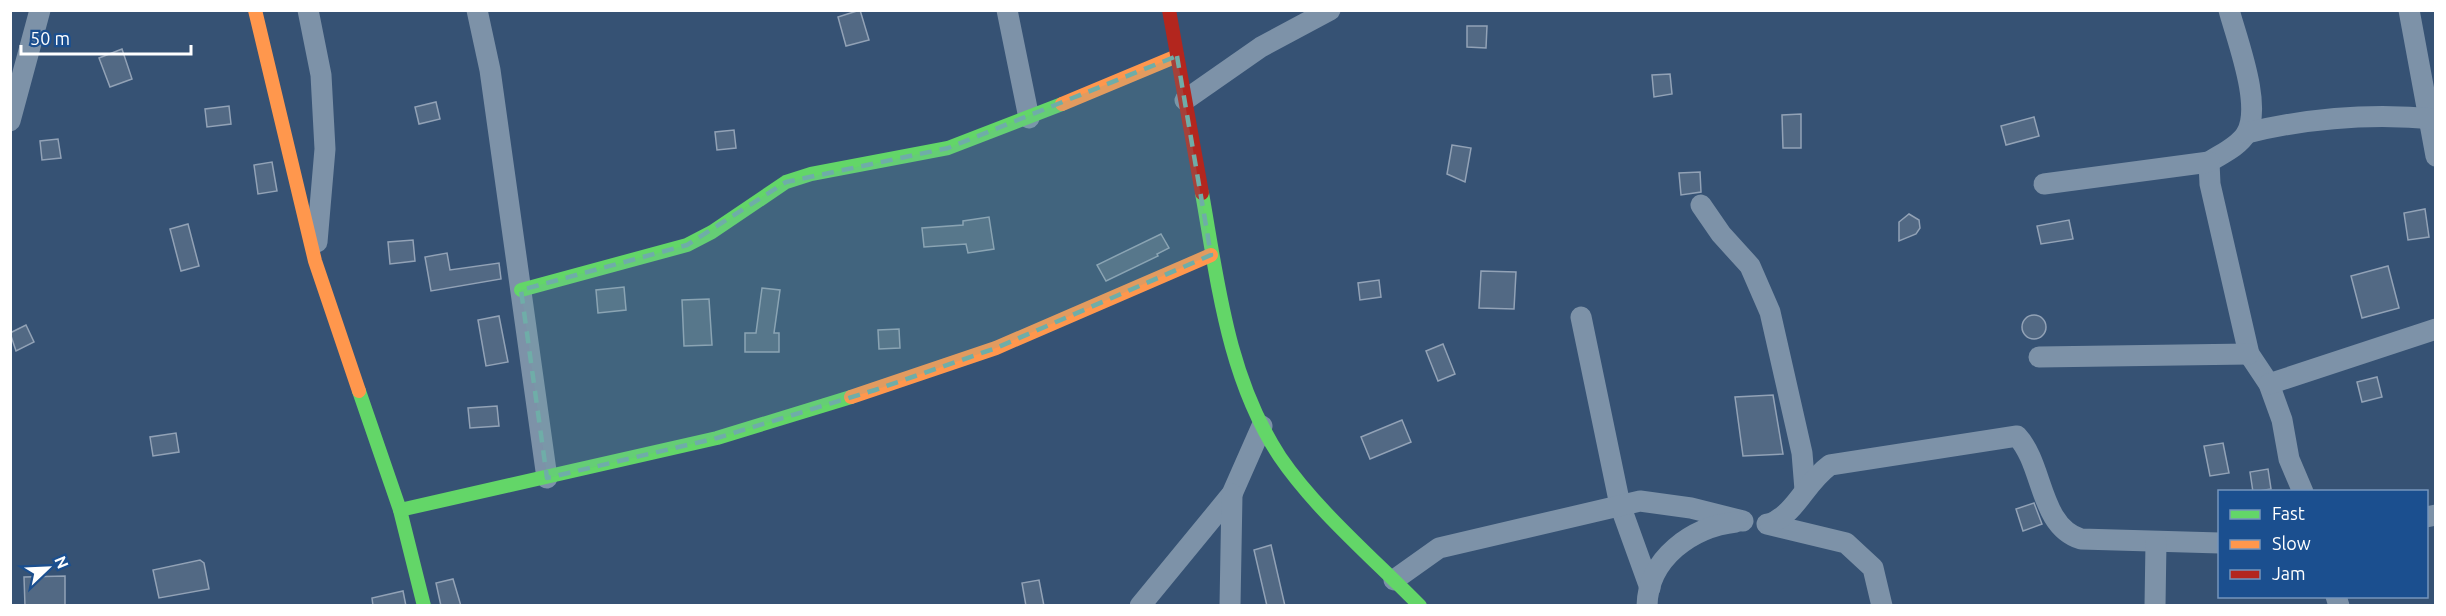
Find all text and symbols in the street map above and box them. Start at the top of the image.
scale bar [21,18,190,56]
text: 50 m [30,28,70,48]
legend [2218,490,2428,598]
text: Fast [2272,503,2305,523]
text: Slow [2272,533,2311,553]
north arrow [18,538,78,598]
text: N [51,553,72,571]
text: Jam [2272,563,2306,583]

